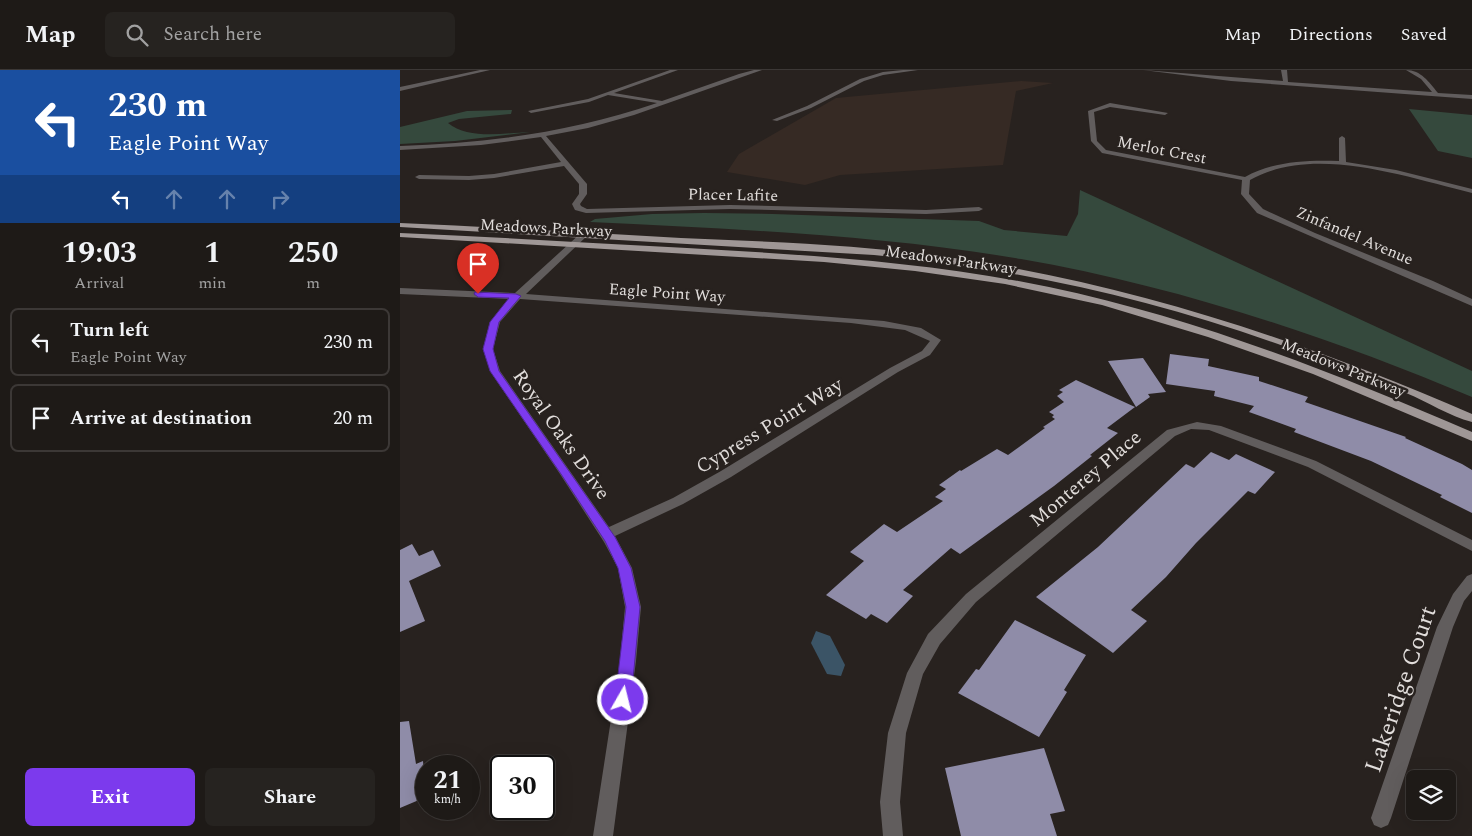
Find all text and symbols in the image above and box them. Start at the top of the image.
search box [105,12,455,57]
text: Map [25,17,75,53]
text: Search here [163,20,262,49]
icon: search [123,21,151,49]
text: Map [1225,21,1261,48]
text: Directions [1289,21,1373,48]
text: Saved [1401,21,1447,48]
text: 230 m [108,79,207,132]
icon: left [25,90,90,155]
text: Eagle Point Way [108,127,268,160]
street label: Merlot Crest [1115,130,1209,170]
street label: Placer Lafite [688,182,778,208]
icon: left [107,185,135,213]
icon: ahead [160,185,188,213]
icon: ahead [213,185,241,213]
icon: right [266,185,294,213]
street label: Zinfandel Avenue [1292,200,1417,271]
street label: Meadows Parkway [479,213,614,244]
text: 19:03 [62,230,137,276]
text: 1 [204,230,221,276]
text: 250 [288,230,338,276]
street label: Meadows Parkway [884,239,1019,281]
pin [457,243,499,294]
icon: arrive [464,250,492,278]
text: Arrival [74,271,124,295]
text: min [198,271,226,295]
text: m [306,271,320,295]
street label: Eagle Point Way [608,277,727,309]
text: Turn left [70,316,149,345]
icon: left [27,328,55,356]
text: 230 m [323,328,373,357]
street label: Meadows Parkway [1278,332,1411,404]
text: Eagle Point Way [70,345,187,369]
street label: Royal Oaks Drive [505,363,617,506]
street label: Cypress Point Way [690,369,850,482]
icon: arrive [27,404,55,432]
text: Arrive at destination [70,404,252,433]
text: 20 m [333,404,373,433]
street label: Monterey Place [1023,423,1148,535]
street label: Lakeridge Court [1356,601,1446,778]
position arrow [596,673,648,725]
speed limit sign: 30 [490,755,555,820]
text: 21 [433,762,462,800]
button: Exit [25,768,195,826]
button: Share [205,768,375,826]
map controls [1406,770,1456,820]
button: layers [1406,770,1456,820]
text: km/h [434,790,461,809]

